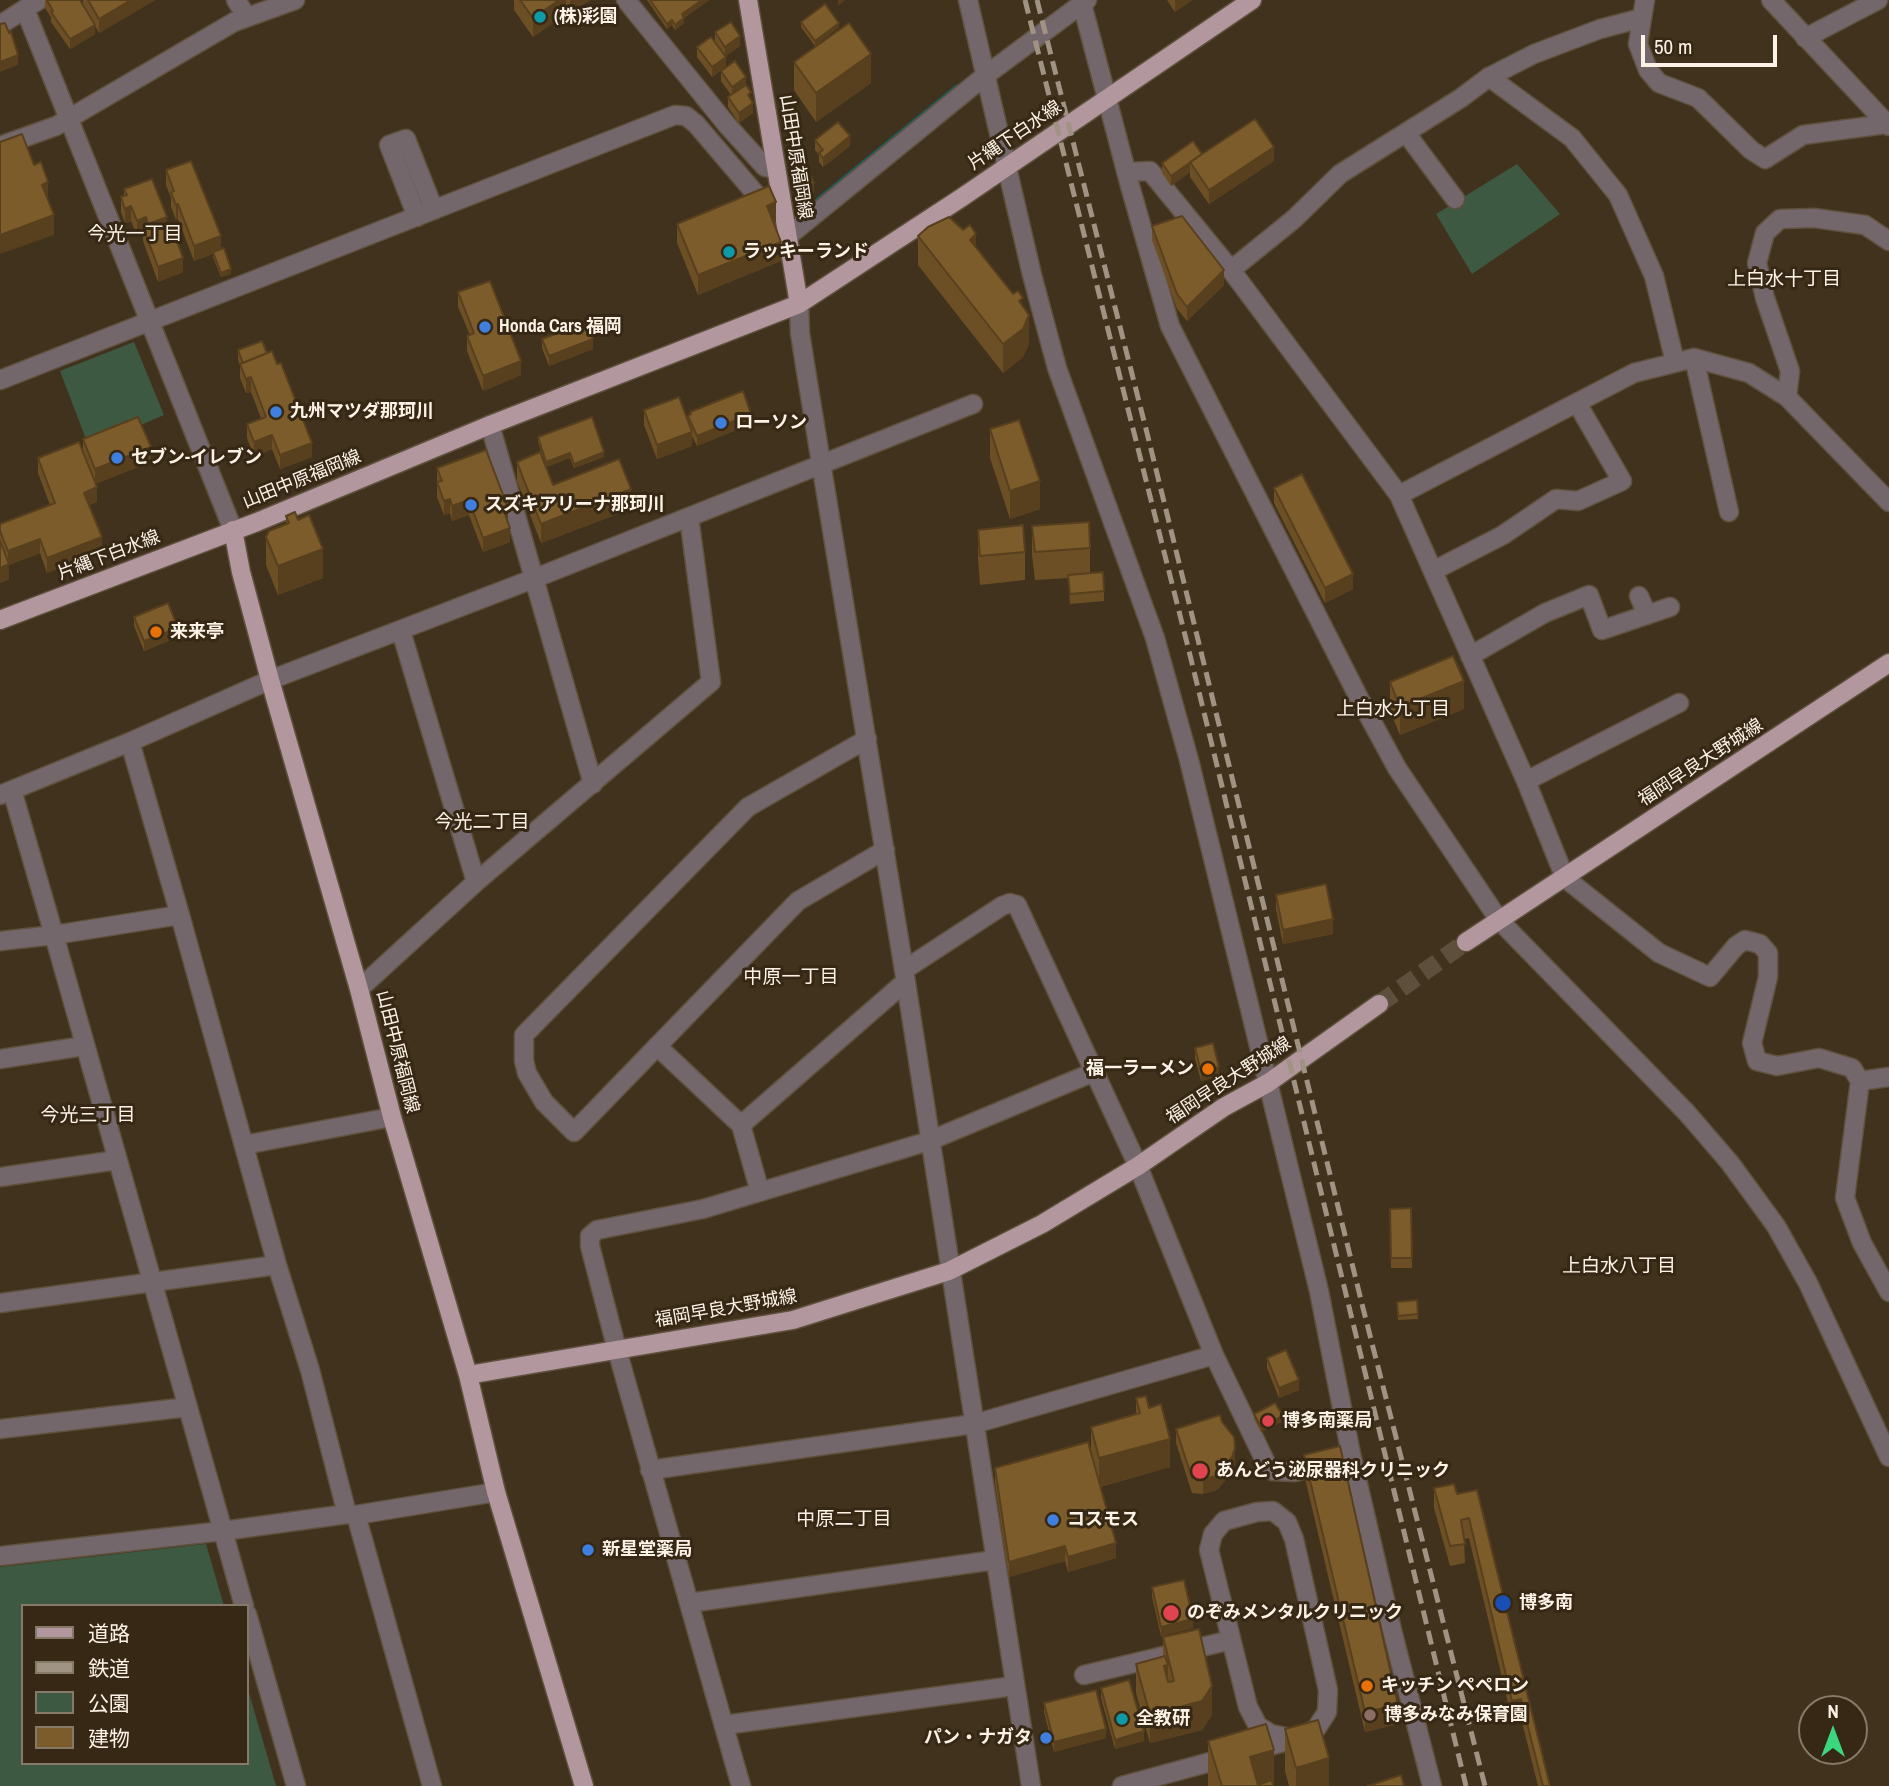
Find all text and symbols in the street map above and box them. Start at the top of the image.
place label: (株)彩園 [554,6,618,28]
marker: (株)彩園 [532,9,548,25]
scale bar [1644,21,1780,65]
text: 50 m [1654,32,1692,61]
street label: 山田中原福岡線 [774,93,816,221]
street label: 片縄下白水線 [964,97,1066,175]
district label: 今光一丁目 [88,224,182,246]
place label: ラッキーランド [743,241,869,263]
marker: ラッキーランド [721,244,737,260]
district label: 上白水十丁目 [1727,269,1841,291]
place label: Honda Cars 福岡 [499,316,622,338]
marker: Honda Cars 福岡 [477,319,493,335]
place label: 九州マツダ那珂川 [290,401,434,423]
marker: 九州マツダ那珂川 [268,404,284,420]
place label: ローソン [735,412,807,434]
marker: ローソン [713,415,729,431]
street label: 山田中原福岡線 [240,446,364,514]
place label: セブン-イレブン [131,447,262,469]
marker: セブン-イレブン [109,450,125,466]
place label: スズキアリーナ那珂川 [485,494,665,516]
marker: スズキアリーナ那珂川 [463,497,479,513]
street label: 片縄下白水線 [55,527,163,585]
place label: 来来亭 [170,621,224,643]
marker: 来来亭 [148,624,164,640]
district label: 上白水九丁目 [1336,699,1450,721]
street label: 福岡早良大野城線 [1635,715,1767,811]
district label: 今光二丁目 [435,812,529,834]
district label: 中原一丁目 [744,967,838,989]
street label: 山田中原福岡線 [371,988,423,1116]
street label: 福岡早良大野城線 [1163,1033,1295,1129]
place label: 福一ラーメン [1086,1058,1194,1080]
marker: 福一ラーメン [1200,1061,1216,1077]
district label: 今光三丁目 [41,1105,135,1127]
district label: 上白水八丁目 [1562,1256,1676,1278]
street label: 福岡早良大野城線 [653,1286,799,1332]
place label: 博多南薬局 [1282,1410,1372,1432]
marker: 博多南薬局 [1260,1413,1276,1429]
place label: あんどう泌尿器科クリニック [1216,1460,1450,1482]
marker: あんどう泌尿器科クリニック [1190,1461,1210,1481]
district label: 中原二丁目 [797,1509,891,1531]
place label: コスモス [1067,1509,1139,1531]
marker: コスモス [1045,1512,1061,1528]
place label: 新星堂薬局 [602,1539,692,1561]
marker: 新星堂薬局 [580,1542,596,1558]
place label: 博多南 [1519,1592,1573,1614]
marker: 博多南 [1493,1593,1513,1613]
place label: のぞみメンタルクリニック [1187,1602,1403,1624]
marker: のぞみメンタルクリニック [1161,1603,1181,1623]
legend [21,1604,248,1765]
text: 道路 [88,1619,130,1648]
text: 鉄道 [88,1654,130,1683]
place label: キッチン ペペロン [1381,1675,1529,1697]
marker: キッチン ペペロン [1359,1678,1375,1694]
text: 公園 [88,1689,130,1718]
north arrow [1798,1695,1868,1765]
text: N [1827,1698,1839,1724]
place label: 博多みなみ保育園 [1384,1704,1528,1726]
marker: 博多みなみ保育園 [1362,1707,1378,1723]
place label: 全教研 [1136,1708,1190,1730]
marker: 全教研 [1114,1711,1130,1727]
text: 建物 [88,1724,130,1753]
place label: パン・ナガタ [924,1727,1032,1749]
marker: パン・ナガタ [1038,1730,1054,1746]

